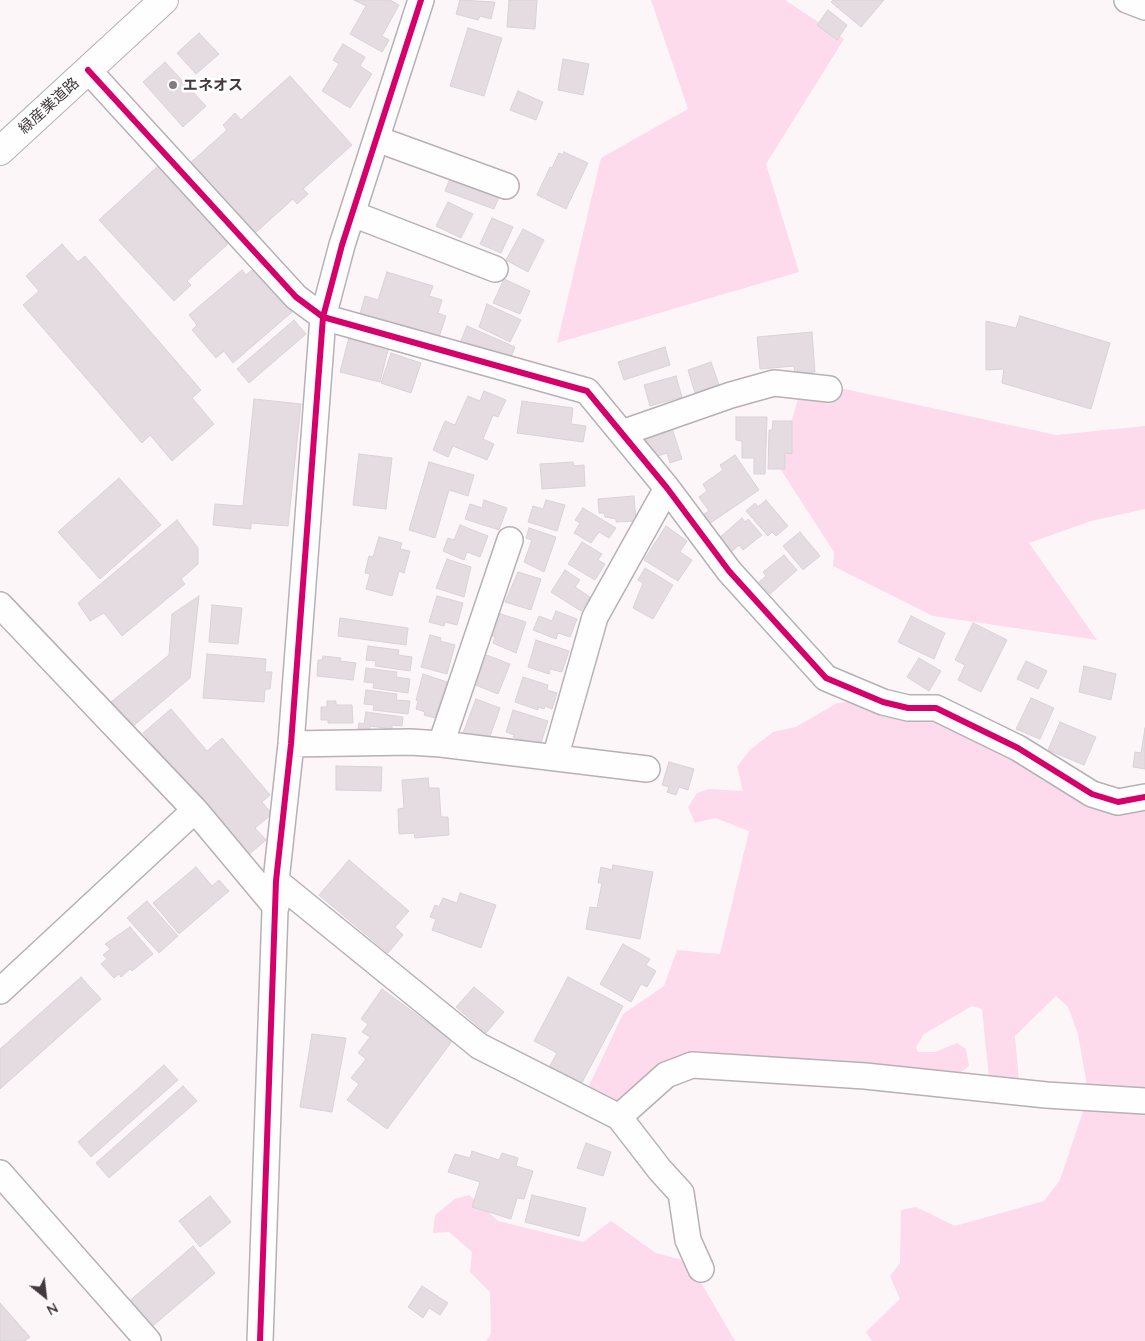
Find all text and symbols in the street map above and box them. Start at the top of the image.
street label: 緑産業道路 [15,74,83,138]
place label: エネオス [183,76,243,94]
marker: エネオス [167,79,179,91]
north arrow [20,1271,70,1321]
text: N [43,1299,61,1319]

